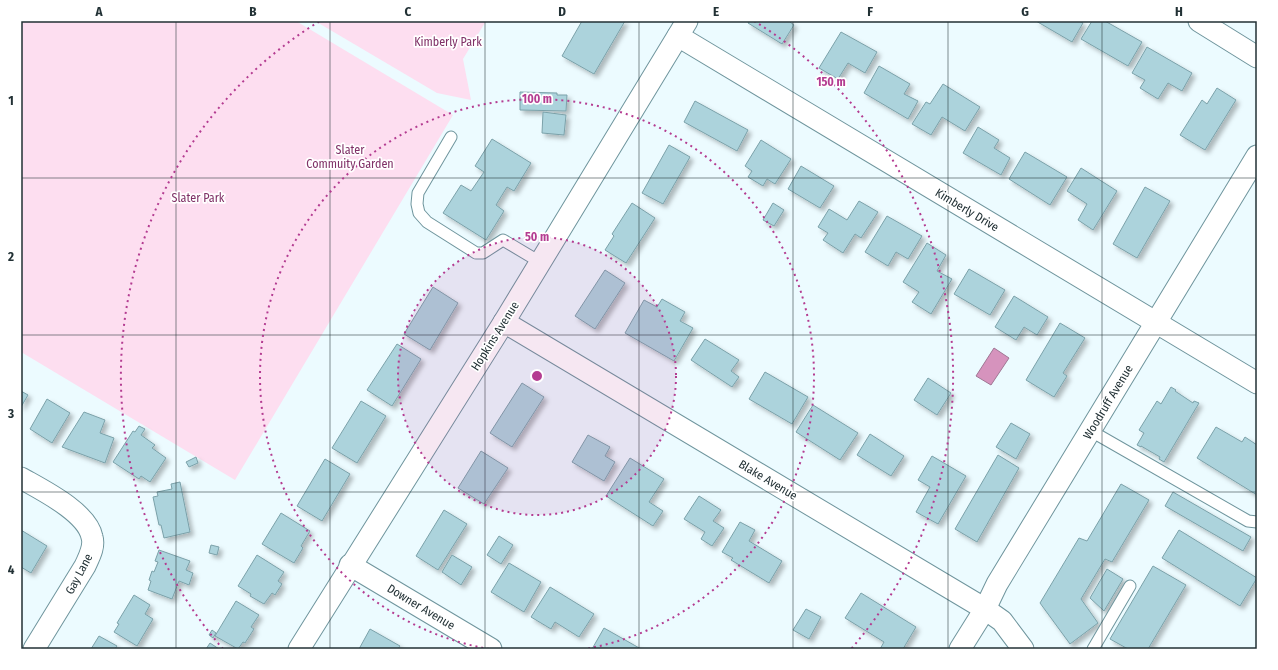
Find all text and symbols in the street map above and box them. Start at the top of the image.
text: A [94,4,103,19]
text: B [249,4,257,19]
text: C [405,4,412,19]
text: D [558,4,566,19]
text: E [713,4,719,19]
text: F [867,4,873,19]
text: G [1021,4,1029,19]
text: H [1175,4,1183,19]
park label: Kimberly Park [414,35,482,49]
text: 150 m [816,75,846,89]
text: 100 m [522,92,552,106]
text: 1 [8,93,14,108]
park label: Slater Commuity Garden [306,143,394,171]
street label: Kimberly Drive [933,186,1001,235]
park label: Slater Park [172,191,225,205]
text: 50 m [525,230,549,244]
text: 2 [7,249,14,264]
street label: Hopkins Avenue [468,299,522,373]
street label: Woodruff Avenue [1080,362,1136,442]
centre of rings [530,369,544,383]
text: 3 [7,406,14,421]
street label: Blake Avenue [736,457,800,503]
street label: Gay Lane [62,551,96,597]
text: 4 [8,562,15,577]
street label: Downer Avenue [385,581,457,633]

